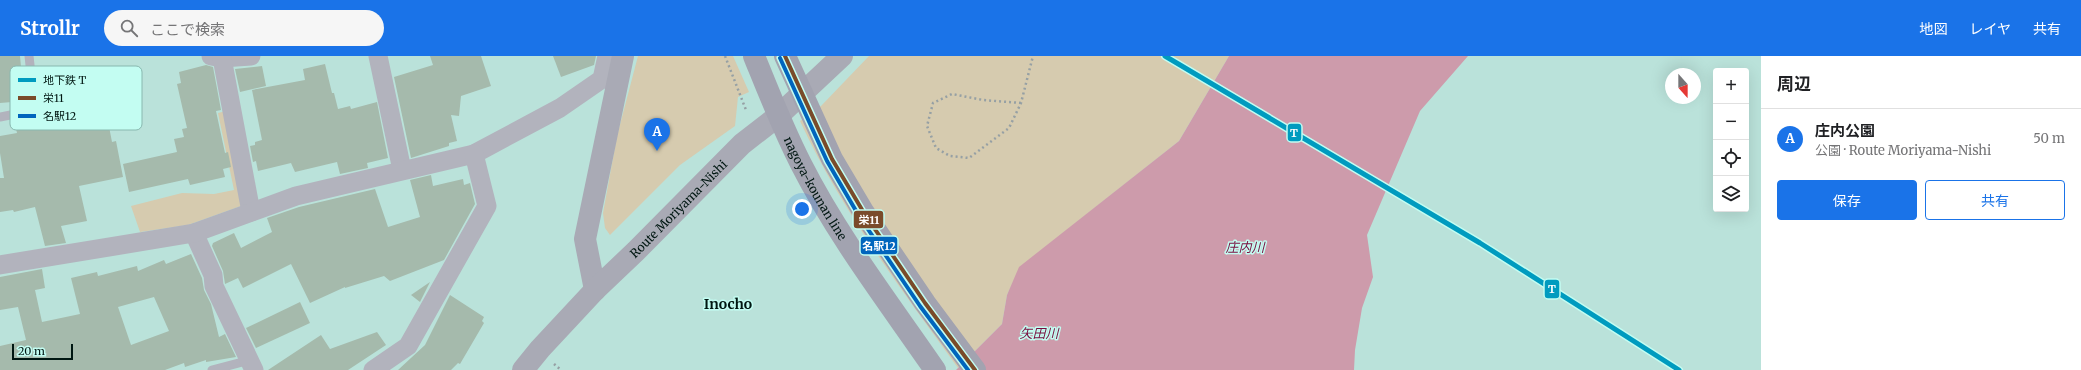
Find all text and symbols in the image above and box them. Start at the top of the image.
search box [104,10,384,46]
text: Strollr [20,16,80,40]
icon: search [118,17,140,39]
text: ここで検索 [150,20,225,39]
text: 地図 [1919,20,1947,38]
text: レイヤ [1969,20,2011,38]
text: 共有 [2033,20,2061,38]
legend [10,66,142,130]
north arrow [1665,68,1701,104]
map controls [1713,68,1749,212]
button: + [1713,68,1749,104]
text: 地下鉄 T [43,73,87,87]
text: 周辺 [1777,73,1811,95]
text: 栄11 [43,91,64,105]
button: − [1713,104,1749,140]
text: 名駅12 [43,109,76,123]
pin: A [644,118,670,151]
text: 庄内公園 [1815,121,1875,140]
line badge: T [1287,123,1302,142]
text: T [1290,126,1298,140]
text: A [1785,130,1795,147]
text: 50 m [2033,130,2065,147]
street label: nagoya-kounan line [781,134,851,243]
button: locate [1713,140,1749,176]
text: 公園 · Route Moriyama-Nishi [1815,142,1991,159]
street label: Route Moriyama-Nishi [626,156,730,261]
button: layers [1713,176,1749,212]
button: 保存 [1777,180,1917,220]
button: 共有 [1925,180,2065,220]
your location [792,199,812,219]
line badge: 栄11 [853,210,884,229]
text: 栄11 [859,213,879,227]
line badge: 名駅12 [860,236,898,255]
text: 名駅12 [862,239,896,253]
water label: 庄内川 [1225,239,1266,256]
line badge: T [1544,279,1560,299]
text: T [1548,282,1556,296]
district label: Inocho [704,295,752,313]
water label: 矢田川 [1019,325,1060,342]
scale bar [12,342,73,361]
text: 20 m [18,344,45,358]

